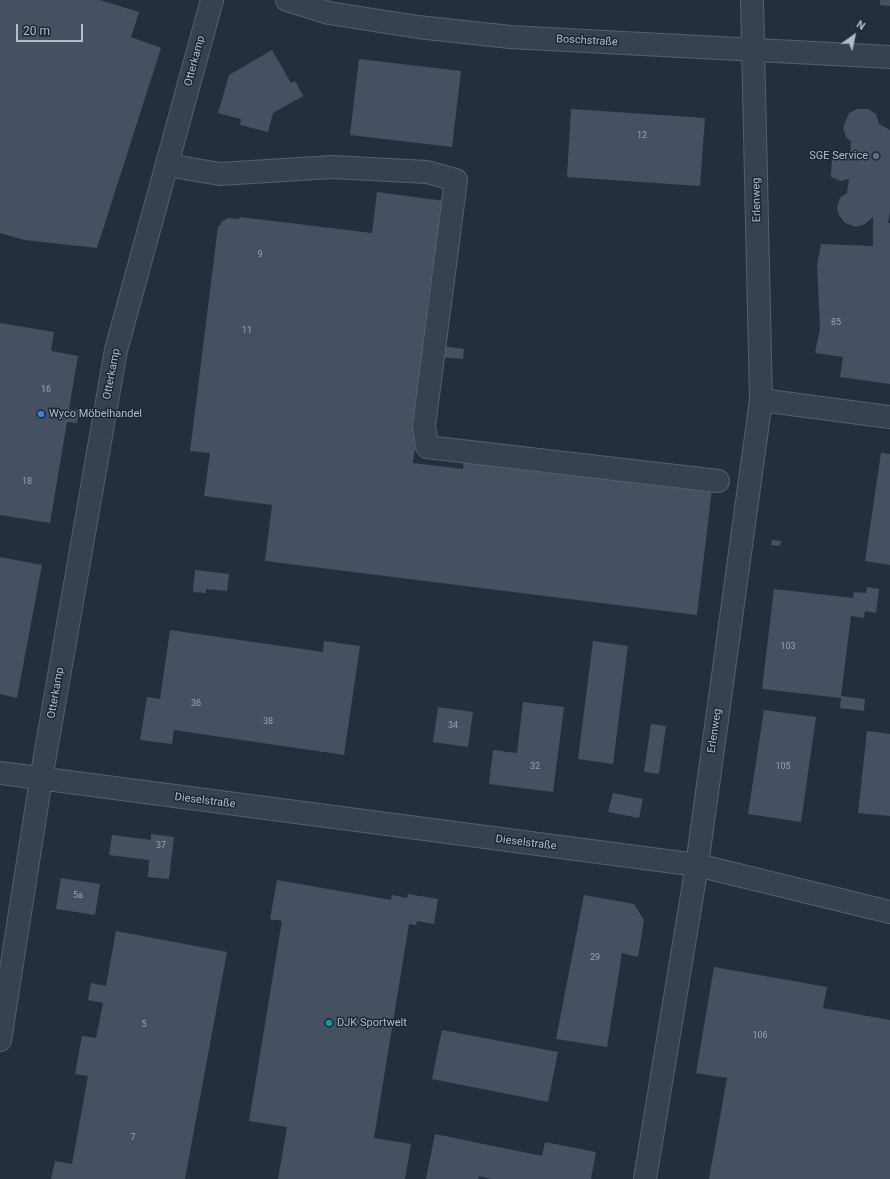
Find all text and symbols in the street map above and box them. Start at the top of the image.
scale bar [18,16,85,42]
north arrow [834,16,874,56]
text: N [854,18,868,33]
text: 20 m [23,24,50,38]
street label: Boschstraße [556,33,618,49]
street label: Otterkamp [182,34,208,88]
house number: 12 [637,131,647,141]
place label: SGE Service [809,149,868,163]
marker: SGE Service [871,151,881,161]
street label: Erlenweg [750,177,764,223]
house number: 9 [257,250,263,260]
house number: 85 [831,318,841,328]
house number: 11 [242,326,252,336]
street label: Otterkamp [101,347,123,401]
house number: 16 [41,385,51,395]
place label: Wyco Möbelhandel [49,407,142,421]
marker: Wyco Möbelhandel [36,409,46,419]
house number: 18 [22,477,32,487]
house number: 103 [780,642,796,652]
street label: Otterkamp [45,666,67,720]
house number: 36 [191,699,201,709]
street label: Erlenweg [705,708,725,754]
house number: 38 [263,717,273,727]
house number: 34 [448,721,458,731]
house number: 32 [530,762,540,772]
house number: 105 [775,762,791,772]
street label: Dieselstraße [174,791,236,811]
street label: Dieselstraße [495,833,557,853]
house number: 37 [156,841,166,851]
house number: 5a [73,891,83,901]
house number: 29 [590,953,600,963]
place label: DJK Sportwelt [337,1016,407,1030]
marker: DJK Sportwelt [324,1018,334,1028]
house number: 5 [141,1020,147,1030]
house number: 106 [752,1031,768,1041]
house number: 7 [130,1133,136,1143]

